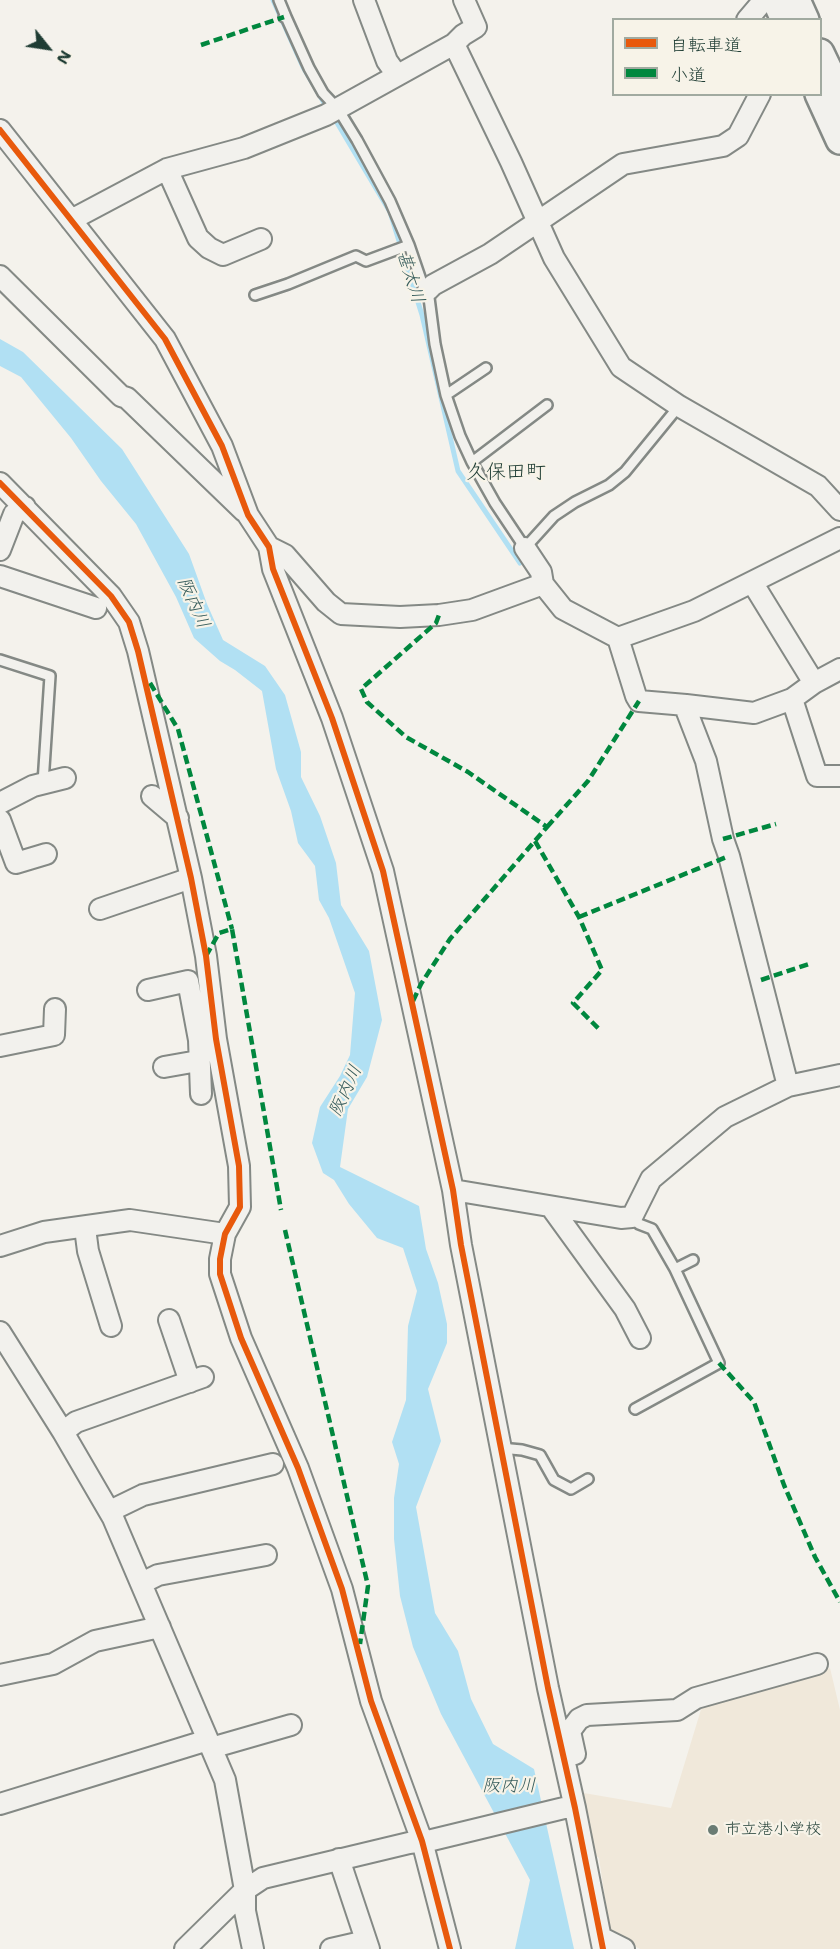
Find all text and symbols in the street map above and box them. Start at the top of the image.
north arrow [18,18,78,78]
legend [612,18,822,96]
text: 自転車道 [670,33,742,57]
text: N [52,47,76,68]
text: 小道 [670,63,706,87]
water label: 甚太川 [392,248,428,306]
district label: 久保田町 [466,461,546,485]
water label: 阪内川 [172,574,214,632]
water label: 阪内川 [325,1062,367,1120]
water label: 阪内川 [482,1775,536,1797]
place label: 市立港小学校 [725,1820,821,1840]
marker: 市立港小学校 [706,1823,720,1837]

